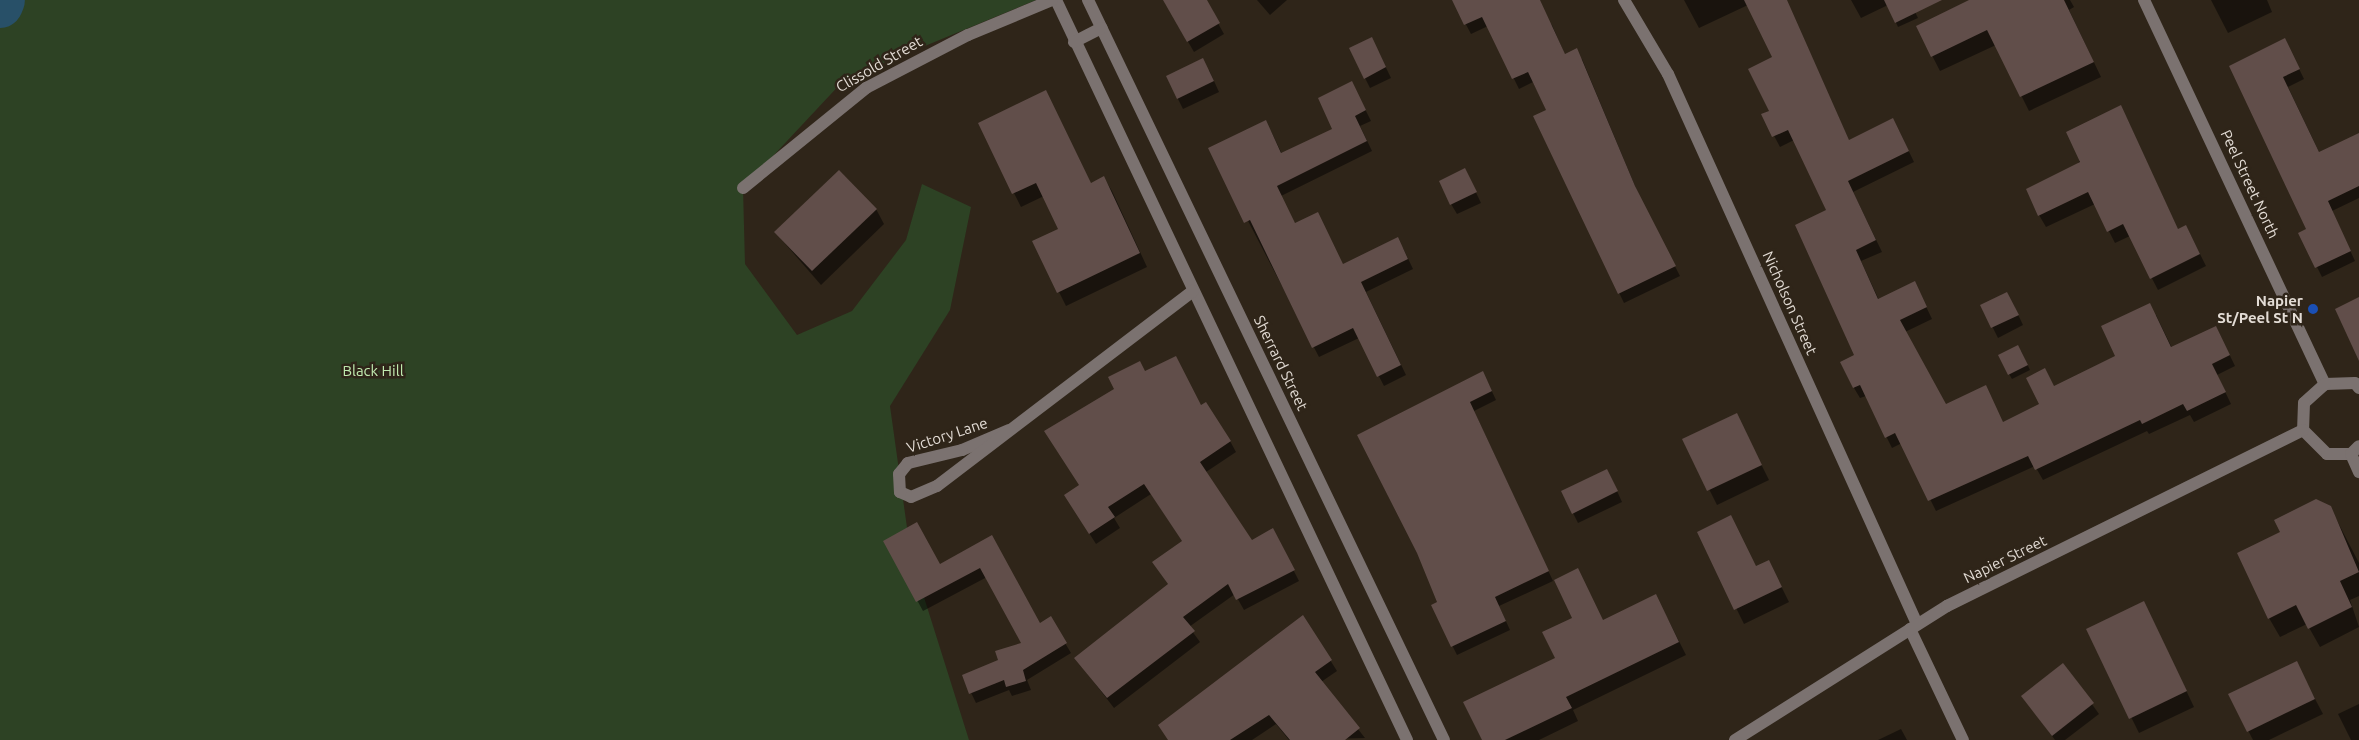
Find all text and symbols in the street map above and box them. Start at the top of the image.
street label: Clissold Street [833,32,925,96]
street label: Peel Street North [2217,127,2283,241]
street label: Nicholson Street [1759,248,1821,358]
place label: Napier St/Peel St N [2217,291,2303,326]
marker: Napier St/Peel St N [2307,303,2319,315]
street label: Sherrard Street [1250,313,1312,413]
park label: Black Hill [342,362,404,380]
street label: Victory Lane [904,413,990,457]
street label: Napier Street [1961,531,2049,587]

